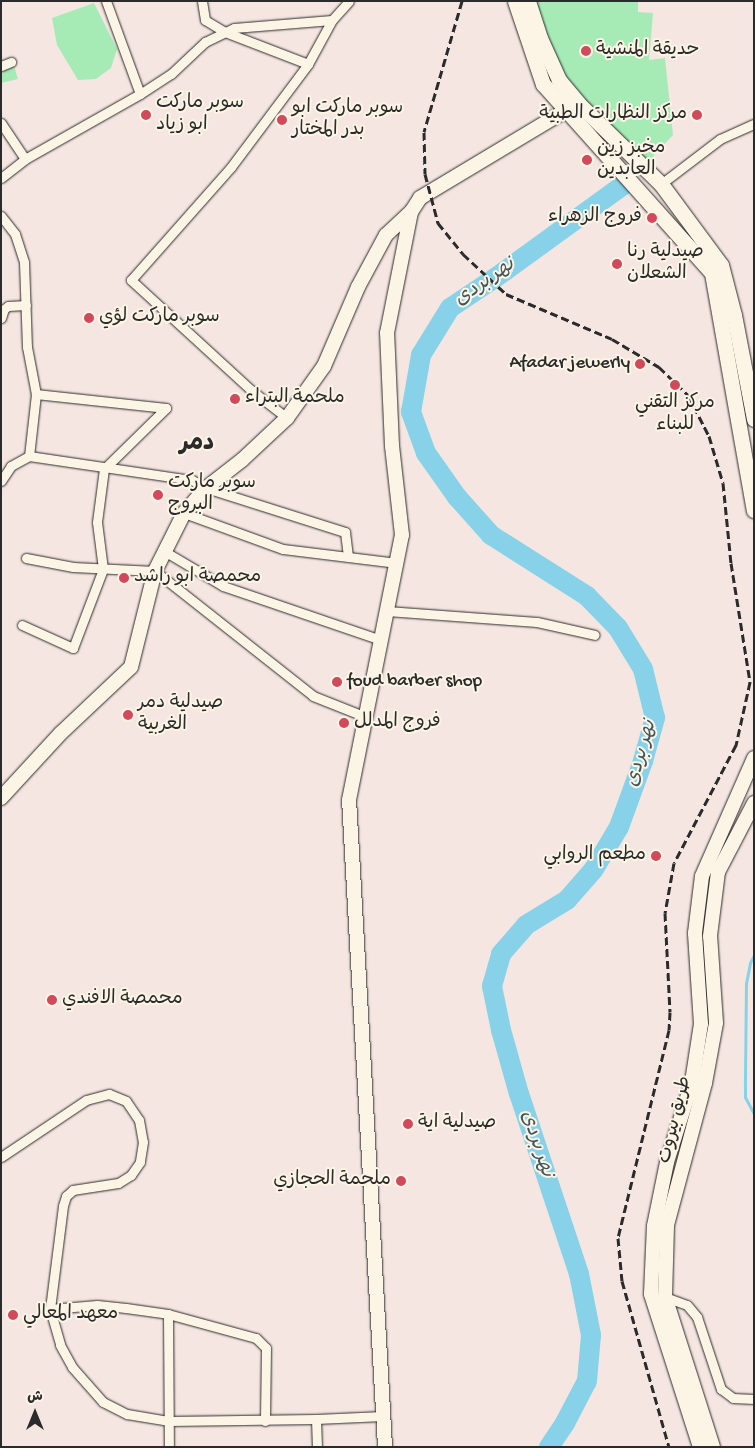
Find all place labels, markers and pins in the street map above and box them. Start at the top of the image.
place label: حديقة المنشية [596,40,699,62]
marker: حديقة المنشية [580,45,592,57]
place label: سوبر ماركت ابو زياد [156,93,244,137]
place label: سوبر ماركت ابو بدر المختار [292,98,403,142]
place label: مركز النظارات الطبية [539,104,687,126]
marker: سوبر ماركت ابو زياد [140,109,152,121]
marker: مركز النظارات الطبية [691,109,703,121]
marker: سوبر ماركت ابو بدر المختار [276,114,288,126]
place label: مخبز زين العابدين [597,138,665,182]
marker: مخبز زين العابدين [581,154,593,166]
place label: فروج الزهراء [548,207,642,229]
marker: فروج الزهراء [646,212,658,224]
place label: صيدلية رنا الشعلان [627,242,704,286]
marker: صيدلية رنا الشعلان [611,258,623,270]
place label: سوبر ماركت لؤي [99,307,220,329]
marker: سوبر ماركت لؤي [83,312,95,324]
place label: Afadar jewerly [509,353,630,375]
marker: Afadar jewerly [634,358,646,370]
marker: مركز التقني للبناء [669,379,681,391]
place label: ملحمة البتراء [245,388,345,410]
marker: ملحمة البتراء [229,393,241,405]
place label: مركز التقني للبناء [635,393,715,437]
place label: سوبر ماركت البروج [168,473,256,517]
marker: سوبر ماركت البروج [152,489,164,501]
place label: محمصة ابو راشد [134,567,261,589]
marker: محمصة ابو راشد [118,572,130,584]
place label: foud barber shop [347,671,482,693]
marker: foud barber shop [331,676,343,688]
place label: صيدلية دمر الغربية [138,693,223,737]
marker: صيدلية دمر الغربية [122,709,134,721]
place label: فروج المدلل [354,712,441,734]
marker: فروج المدلل [338,717,350,729]
place label: مطعم الروابي [543,845,646,867]
marker: مطعم الروابي [650,850,662,862]
place label: محمصة الافندي [62,989,183,1011]
marker: محمصة الافندي [46,994,58,1006]
place label: صيدلية اية [418,1113,496,1135]
marker: صيدلية اية [402,1118,414,1130]
place label: ملحمة الحجازي [273,1170,391,1192]
marker: ملحمة الحجازي [395,1175,407,1187]
place label: معهد المعالي [23,1304,118,1326]
marker: معهد المعالي [7,1309,19,1321]

